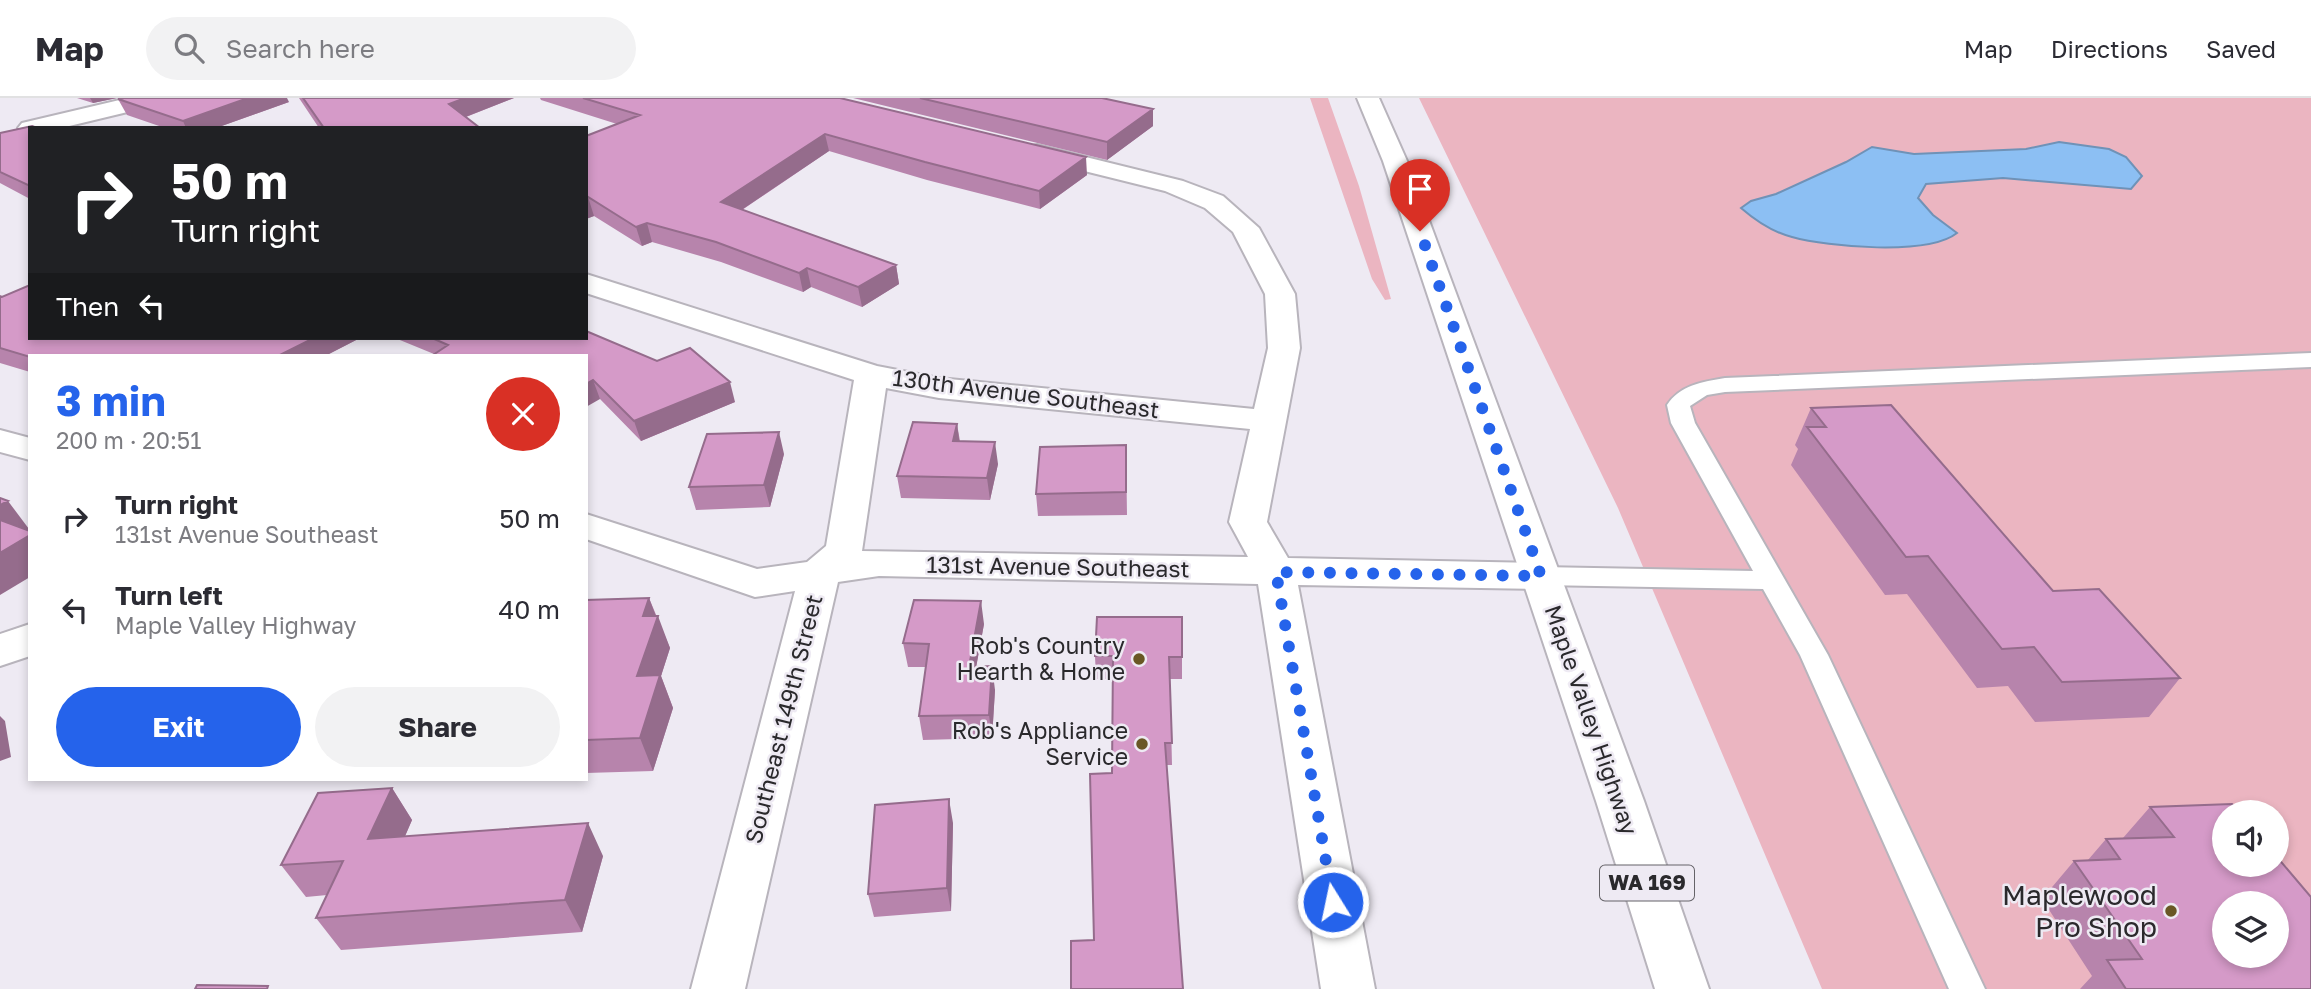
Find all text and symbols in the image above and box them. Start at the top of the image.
search box [146,17,636,80]
text: Map [35,29,104,68]
icon: search [170,29,208,67]
text: Search here [226,33,375,64]
text: Map [1964,34,2013,63]
text: Directions [2051,34,2168,63]
text: Saved [2206,34,2276,63]
text: 50 m [171,151,288,210]
icon: right [56,154,147,245]
pin [1390,159,1450,231]
icon: arrive [1401,170,1439,208]
text: Turn right [171,211,320,249]
icon: left [133,287,171,325]
text: Then [56,291,119,322]
street label: 130th Avenue Southeast [891,363,1161,423]
text: 3 min [56,375,166,425]
button: close [486,377,560,451]
text: 200 m · 20:51 [56,426,201,454]
text: Turn right [115,489,238,520]
icon: right [56,500,94,538]
text: 50 m [499,503,560,534]
text: 131st Avenue Southeast [115,520,378,548]
street label: 131st Avenue Southeast [926,550,1190,582]
text: Turn left [115,580,223,611]
icon: left [56,591,94,629]
street label: Southeast 149th Street [739,591,828,846]
text: 40 m [499,594,560,625]
street label: Maple Valley Highway [1539,601,1645,838]
text: Maple Valley Highway [115,611,356,639]
place label: Rob's Country Hearth & Home [957,631,1125,685]
marker: Rob's Country Hearth & Home [1131,651,1147,667]
button: Exit [56,687,301,767]
button: Share [315,687,560,767]
place label: Rob's Appliance Service [952,716,1128,770]
marker: Rob's Appliance Service [1134,736,1150,752]
map controls [2212,800,2289,968]
button: sound [2212,800,2289,877]
position arrow [1296,865,1370,939]
road number: WA 169 [1600,866,1694,900]
place label: Maplewood Pro Shop [2002,878,2157,943]
button: layers [2212,891,2289,968]
marker: Maplewood Pro Shop [2163,903,2179,919]

